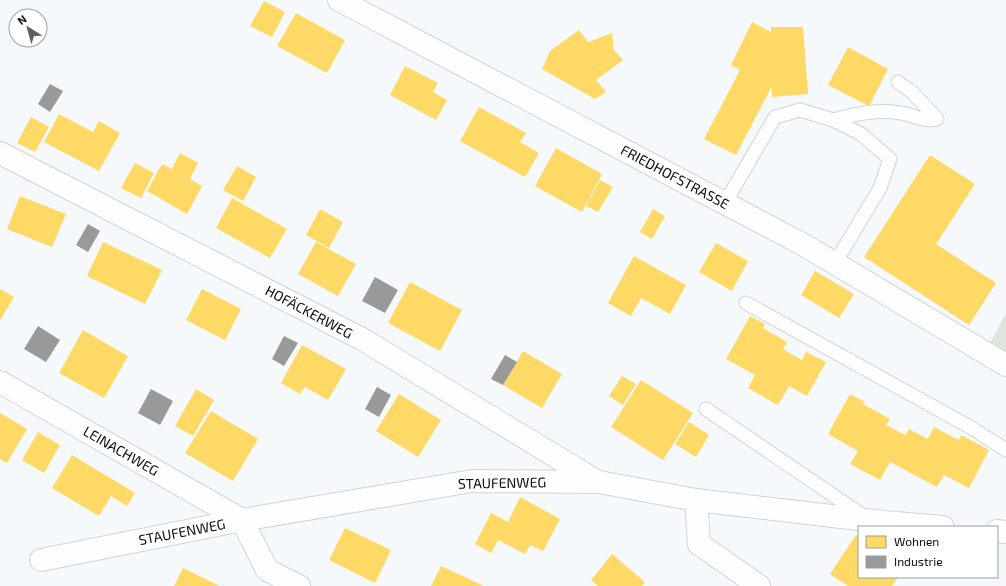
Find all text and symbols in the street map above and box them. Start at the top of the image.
north arrow [8,8,48,48]
text: N [15,12,29,27]
street label: FRIEDHOFSTRASSE [618,141,732,212]
street label: HOFÄCKERWEG [263,281,356,342]
street label: LEINACHWEG [80,422,162,479]
street label: STAUFENWEG [458,473,546,492]
street label: STAUFENWEG [137,515,227,548]
legend [858,526,998,578]
text: Wohnen [894,534,939,548]
text: Industrie [894,554,943,568]

